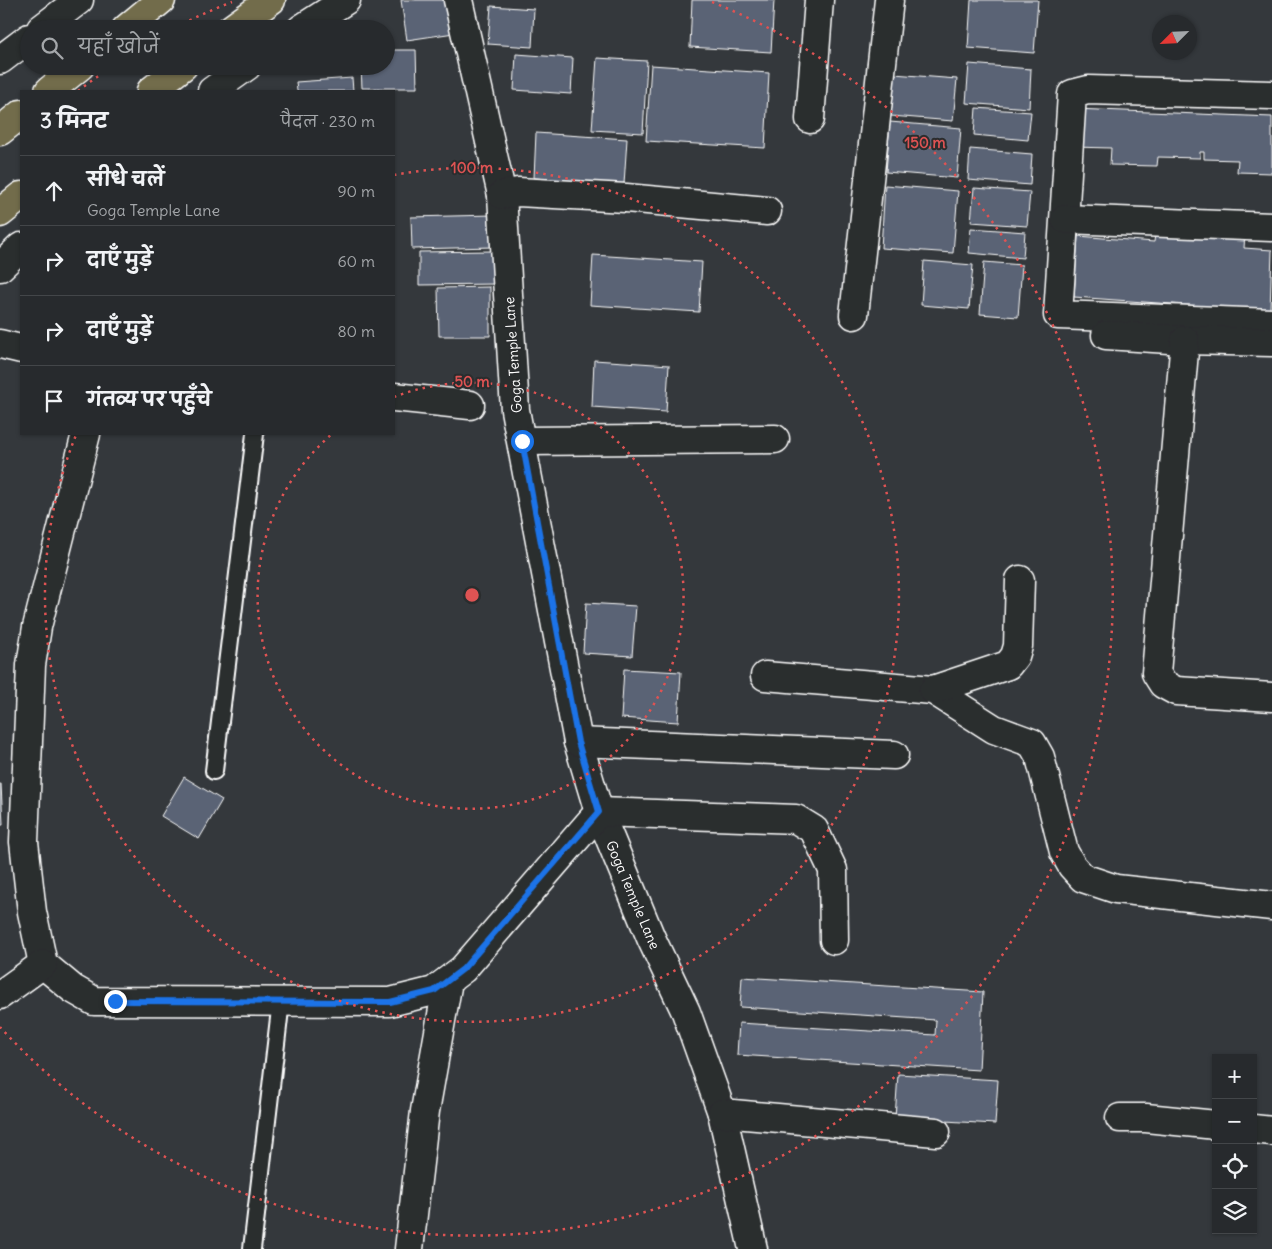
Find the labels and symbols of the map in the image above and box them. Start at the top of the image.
north arrow [1152,15,1197,60]
text: 150 m [904,133,946,152]
text: 100 m [451,158,493,177]
street label: Goga Temple Lane [500,296,526,414]
text: 50 m [454,372,490,391]
route start [511,430,534,453]
centre of rings [463,586,481,604]
street label: Goga Temple Lane [602,838,664,952]
route end [104,990,127,1013]

